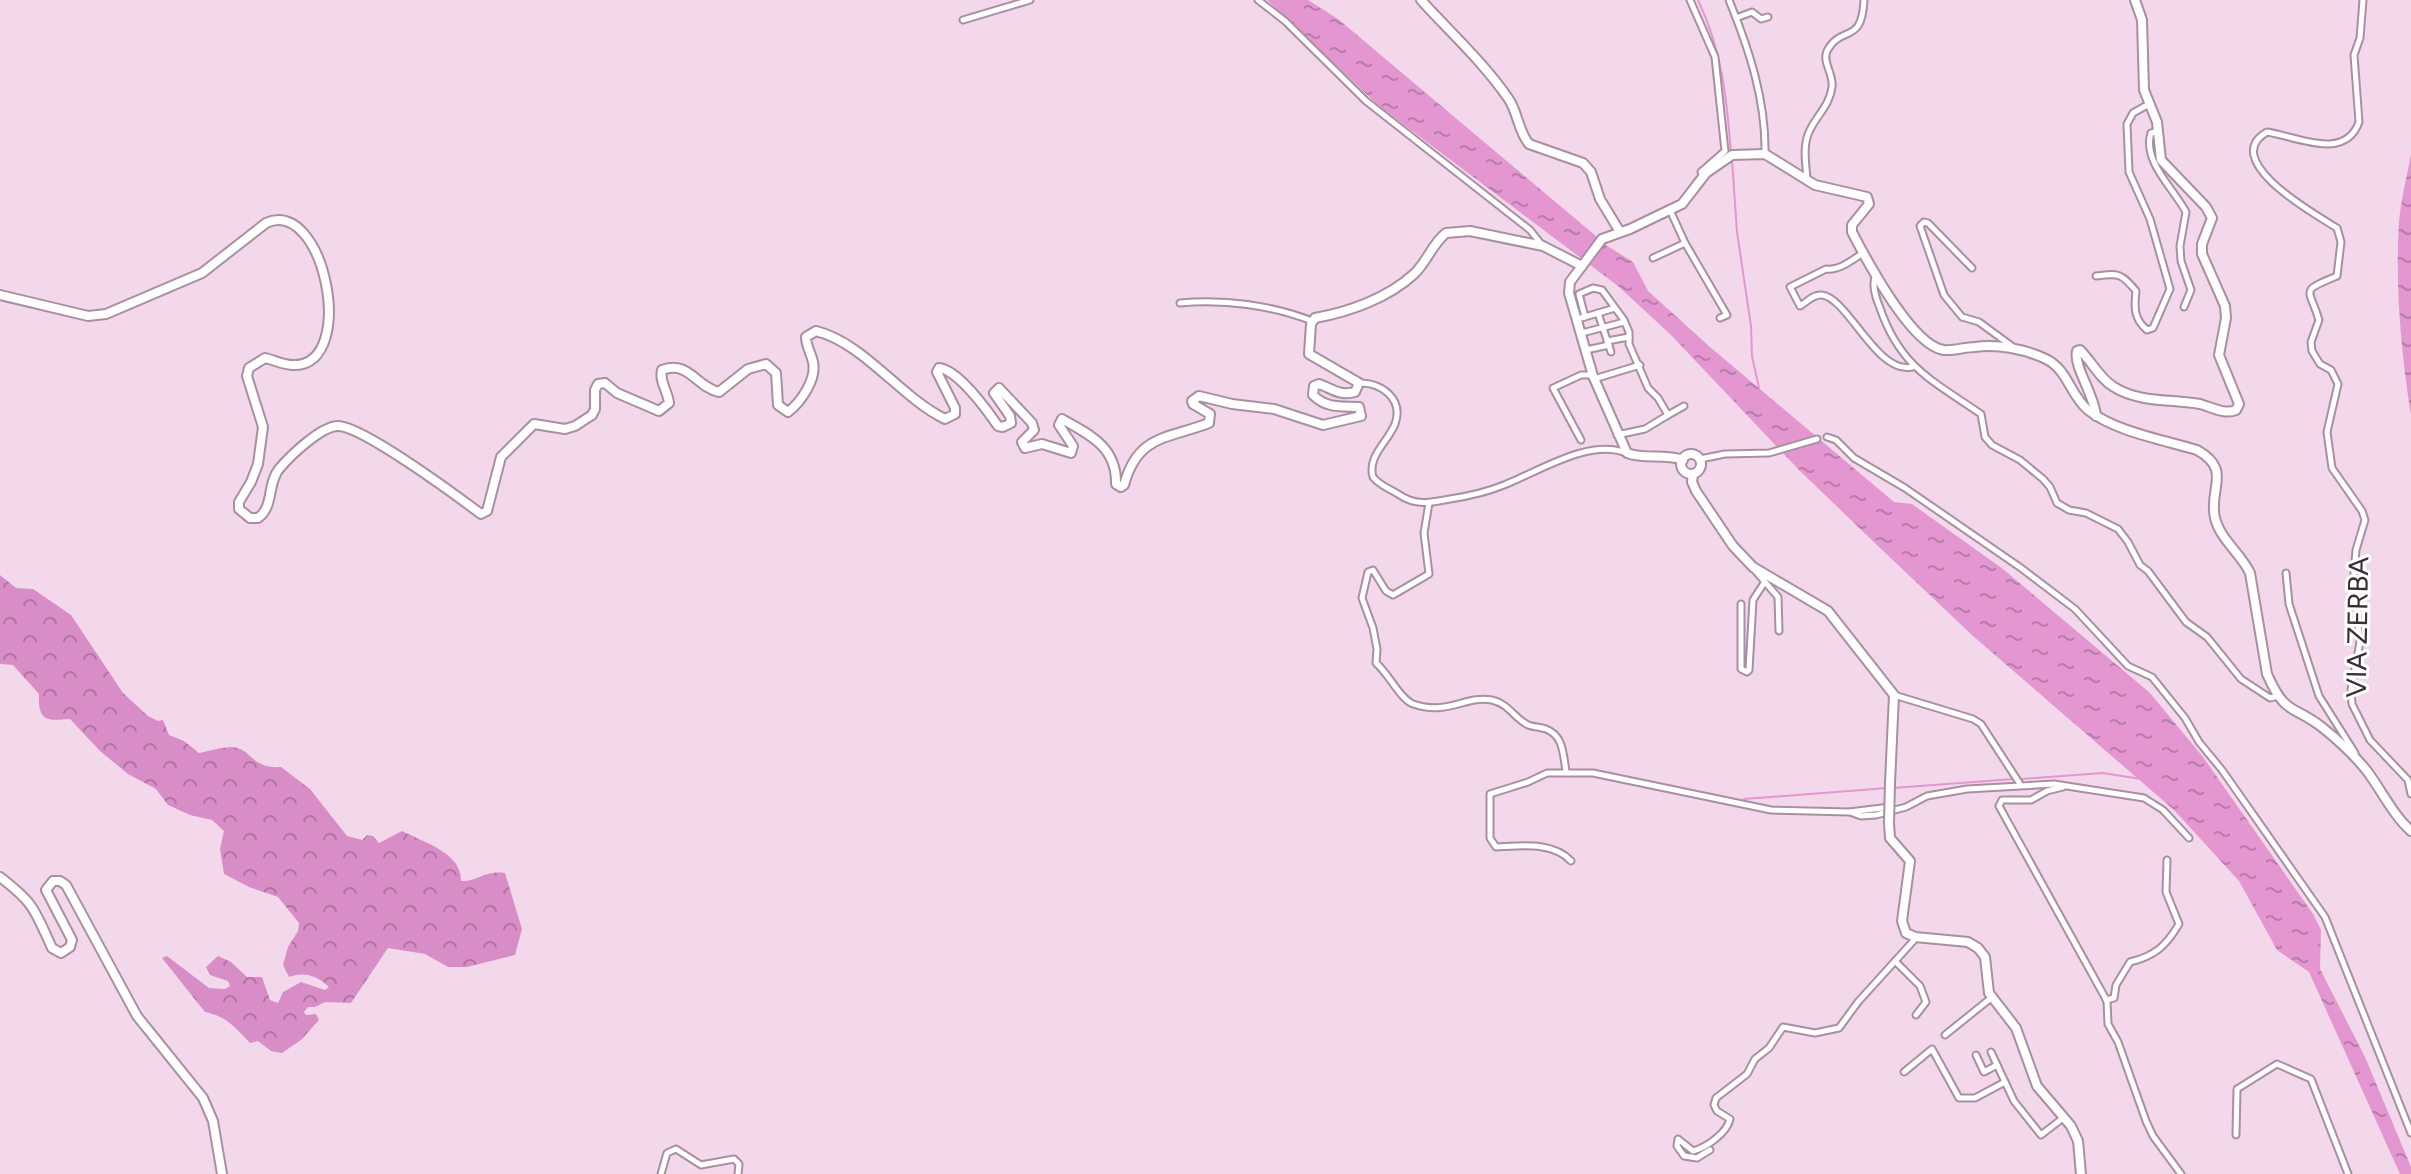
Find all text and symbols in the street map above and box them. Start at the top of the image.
street label: VIA ZERBA [2339,556,2375,698]

